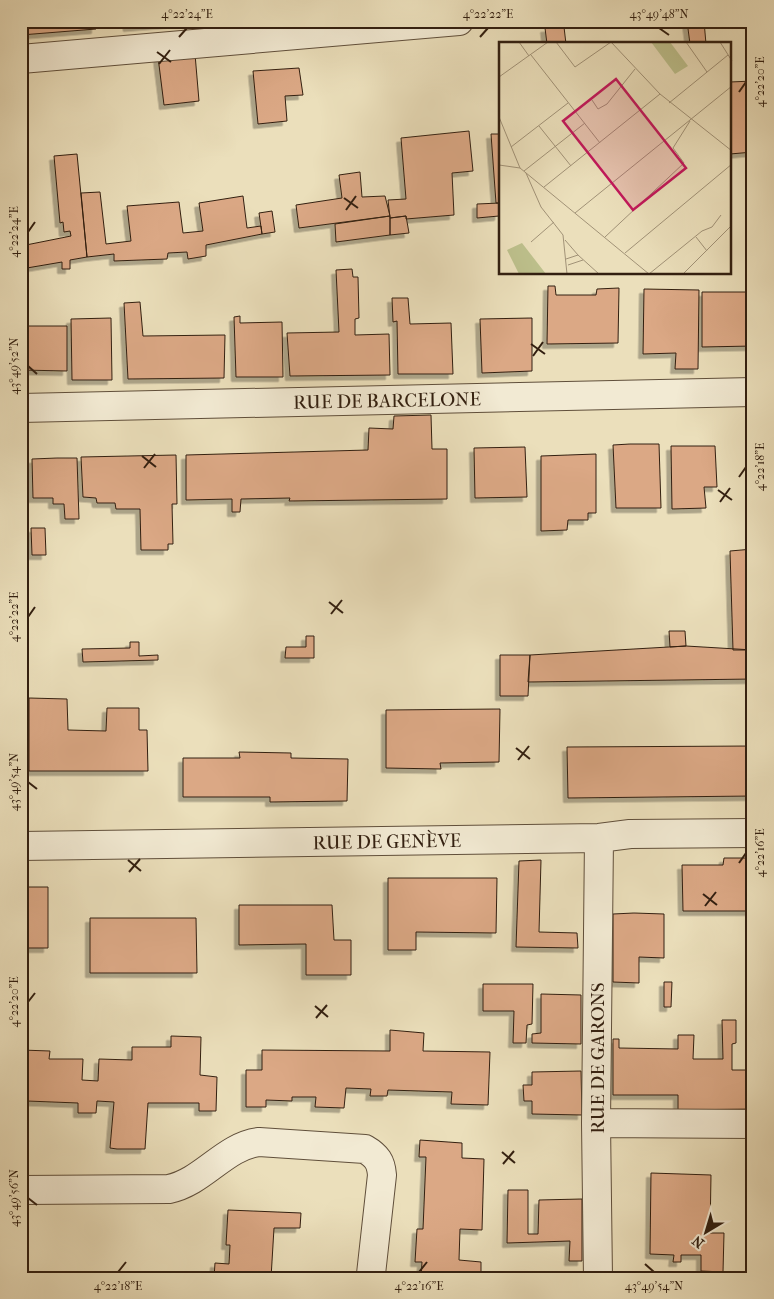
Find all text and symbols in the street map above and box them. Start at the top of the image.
text: 4°22'24"E [161,7,213,21]
text: 4°22'22"E [463,7,513,21]
text: 43°49'48"N [629,7,689,21]
inset map [499,42,732,275]
text: 4°22'20"E [753,56,767,108]
text: 4°22'24"E [7,206,21,258]
text: 43°49'52"N [7,337,21,395]
street label: RUE DE BARCELONE [293,388,482,414]
text: 4°22'18"E [753,443,767,491]
text: 4°22'22"E [7,592,21,642]
text: 43°49'54"N [7,753,21,811]
text: 4°22'16"E [753,828,767,878]
street label: RUE DE GENÈVE [313,830,462,854]
text: 4°22'20"E [7,976,21,1028]
street label: RUE DE GARONS [587,982,609,1134]
text: 43°49'56"N [7,1169,21,1227]
north arrow [682,1206,732,1256]
text: N [689,1232,708,1252]
text: 4°22'18"E [94,1279,142,1293]
text: 4°22'16"E [394,1279,444,1293]
text: 43°49'54"N [625,1279,683,1293]

